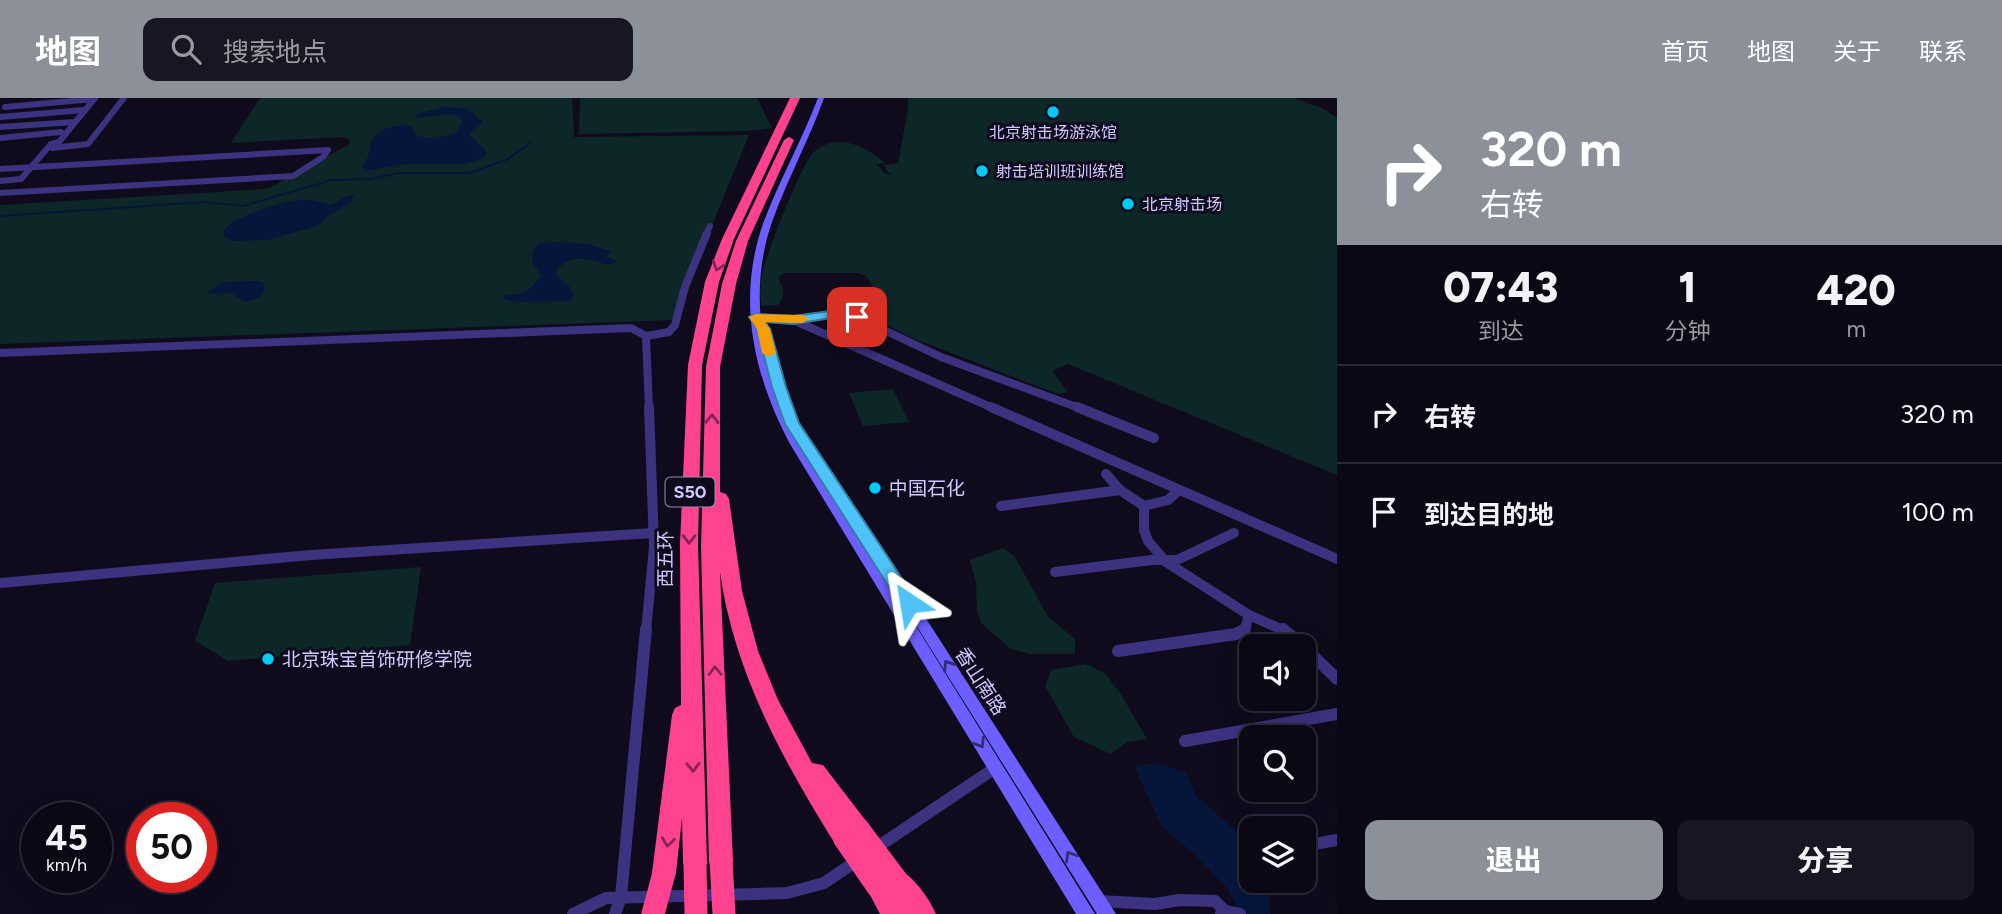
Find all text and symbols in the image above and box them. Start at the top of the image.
search box [143,18,633,81]
icon: search [167,30,205,68]
text: 地图 [35,32,101,71]
text: 搜索地点 [223,36,327,68]
text: 首页 [1661,37,1709,66]
text: 地图 [1747,37,1795,66]
text: 关于 [1833,37,1881,66]
text: 联系 [1919,37,1967,66]
marker: 北京射击场游泳馆 [1045,104,1061,120]
text: 320 m [1480,119,1622,178]
place label: 北京射击场游泳馆 [989,123,1117,142]
icon: right [1365,126,1456,217]
place label: 射击培训班训练馆 [996,162,1124,181]
marker: 射击培训班训练馆 [974,163,990,179]
text: 右转 [1480,186,1544,224]
place label: 北京射击场 [1142,195,1222,214]
marker: 北京射击场 [1120,196,1136,212]
one-way arrow [712,259,726,271]
text: 07:43 [1443,262,1558,313]
text: 1 [1679,262,1697,313]
text: 420 [1817,265,1896,316]
pin [827,287,887,347]
icon: arrive [838,298,876,336]
text: m [1846,315,1866,343]
text: 到达 [1478,317,1524,345]
text: 分钟 [1665,317,1711,345]
icon: right [1365,395,1403,433]
text: 320 m [1900,398,1974,430]
text: 右转 [1424,401,1476,433]
one-way arrow [704,413,720,423]
place label: 中国石化 [889,477,965,500]
road number: S50 [666,478,714,506]
marker: 中国石化 [867,480,883,496]
icon: arrive [1365,493,1403,531]
text: 100 m [1901,496,1974,528]
text: 到达目的地 [1424,499,1554,531]
street label: 西五环 [654,530,677,588]
one-way arrow [681,534,697,545]
position arrow [872,566,946,640]
map controls [1239,634,1316,893]
button: sound [1239,634,1316,711]
street label: 香山南路 [950,643,1011,719]
place label: 北京珠宝首饰研修学院 [282,648,472,671]
marker: 北京珠宝首饰研修学院 [260,651,276,667]
one-way arrow [944,659,957,672]
one-way arrow [707,665,722,676]
button: search [1239,725,1316,802]
one-way arrow [971,735,984,748]
one-way arrow [685,761,700,772]
speed limit sign: 50 [126,802,217,893]
button: layers [1239,816,1316,893]
text: 45 [45,817,88,859]
button: 退出 [1365,820,1663,900]
button: 分享 [1677,820,1974,900]
one-way arrow [660,836,675,847]
one-way arrow [1066,851,1079,864]
text: km/h [46,854,87,876]

